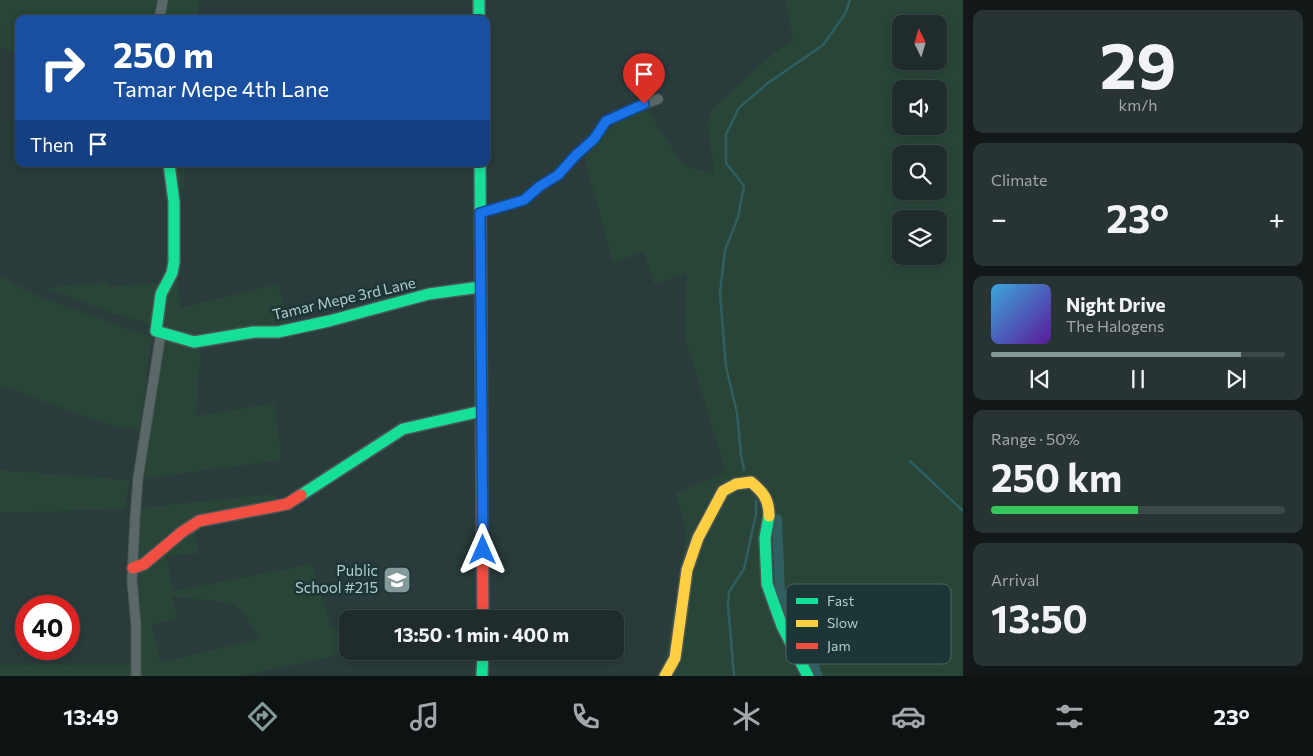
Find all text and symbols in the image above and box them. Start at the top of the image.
north arrow [892,15,948,70]
map controls [892,15,947,265]
text: 29 [1100,23,1176,102]
text: 250 m [113,32,214,75]
icon: right [30,35,95,100]
pin [623,53,665,104]
icon: arrive [630,60,658,88]
text: Tamar Mepe 4th Lane [113,75,329,102]
button: sound [892,80,947,135]
text: km/h [1119,95,1157,114]
icon: arrive [84,130,112,158]
text: Then [30,133,74,156]
button: search [892,145,947,200]
text: Climate [991,170,1047,189]
text: 23° [1106,194,1169,241]
text: − [991,201,1007,235]
text: + [1269,201,1285,235]
button: layers [892,210,947,265]
street label: Tamar Mepe 3rd Lane [270,273,417,323]
text: Night Drive [1066,293,1166,316]
text: The Halogens [1066,316,1164,335]
icon: previous [1026,365,1054,393]
icon: pause [1124,365,1152,393]
icon: next [1222,365,1250,393]
text: Range · 50% [991,429,1080,448]
text: 250 km [991,453,1122,500]
position arrow [456,523,508,575]
place label: Public School #215 [295,561,378,596]
school or university icon: Public School #215 [382,565,412,595]
text: Arrival [991,570,1039,589]
legend [786,584,951,664]
text: Fast [827,592,854,609]
text: 13:50 [991,594,1088,641]
speed limit sign: 40 [15,595,80,660]
text: Slow [827,614,858,631]
text: 13:50 · 1 min · 400 m [394,623,569,646]
text: Jam [827,637,851,654]
icon: directions [245,699,280,734]
icon: music [407,699,442,734]
icon: phone [568,699,603,734]
icon: climate [729,699,764,734]
icon: car [891,699,926,734]
icon: filters [1052,699,1087,734]
text: 13:49 [63,703,119,730]
text: 23° [1213,703,1250,730]

